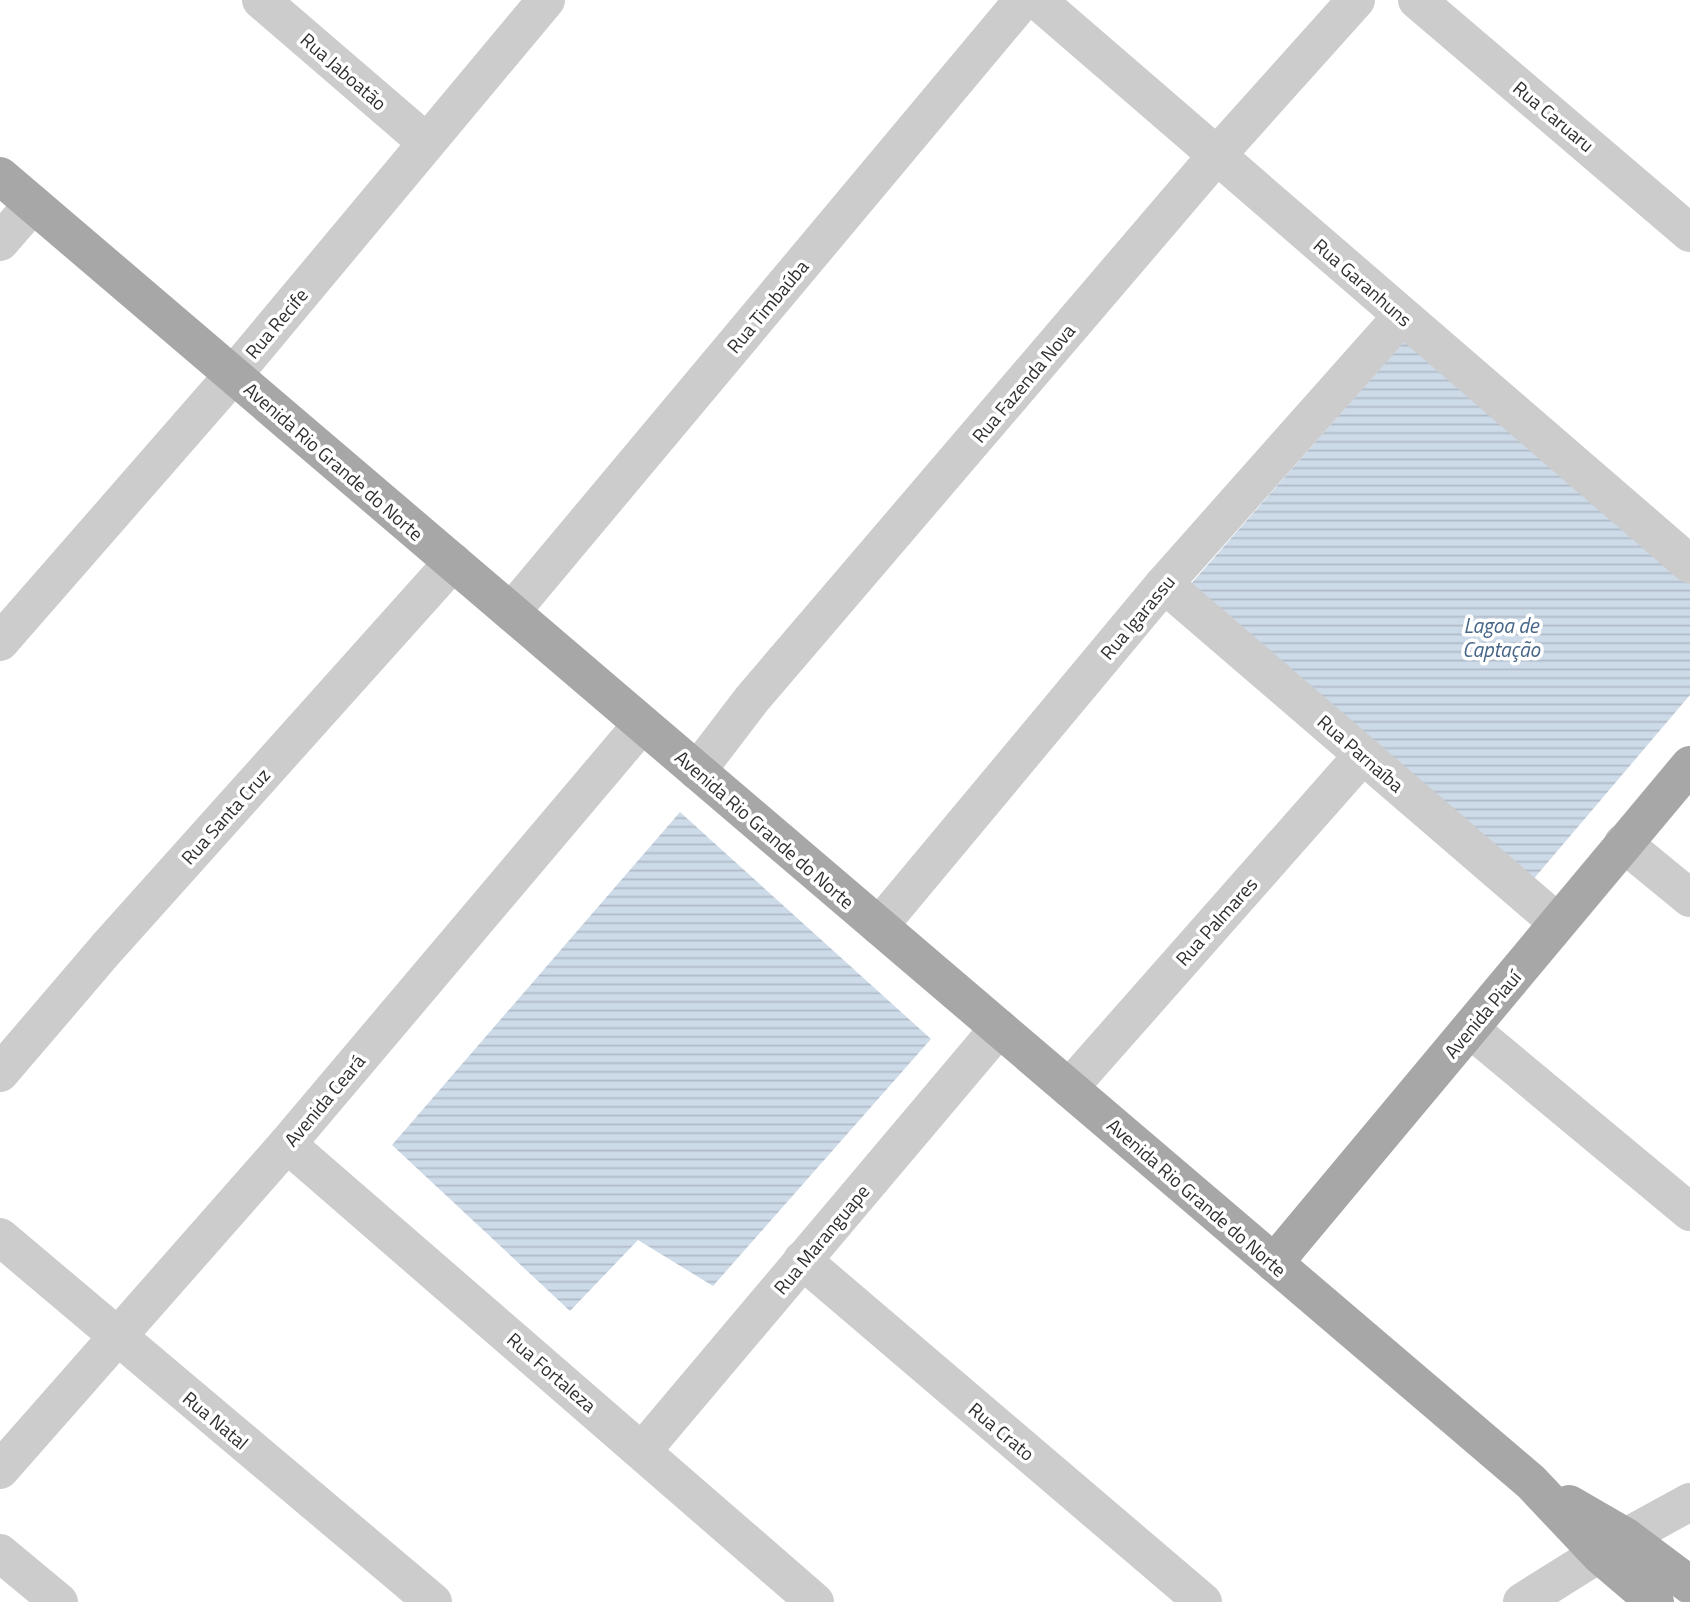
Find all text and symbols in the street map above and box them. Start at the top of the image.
street label: Rua Jaboatão [294,25,394,117]
street label: Rua Caruaru [1507,73,1601,159]
street label: Rua Garanhuns [1307,231,1419,333]
street label: Rua Timbaúba [719,252,815,359]
street label: Rua Recife [238,281,314,365]
street label: Rua Fazenda Nova [964,317,1082,449]
street label: Avenida Rio Grande do Norte [238,375,430,547]
street label: Rua Igarassu [1093,568,1181,666]
water label: Lagoa de Captação [1462,609,1540,665]
street label: Rua Parnaíba [1311,707,1411,799]
street label: Avenida Rio Grande do Norte [669,743,861,915]
street label: Rua Santa Cruz [174,761,276,871]
street label: Rua Palmares [1168,870,1264,972]
street label: Avenida Piauí [1437,962,1529,1064]
street label: Avenida Ceará [277,1047,372,1153]
street label: Avenida Rio Grande do Norte [1101,1111,1293,1283]
street label: Rua Maranguape [766,1178,876,1300]
street label: Rua Fortaleza [501,1325,603,1419]
street label: Rua Natal [177,1384,255,1456]
street label: Rua Crato [963,1395,1041,1467]

